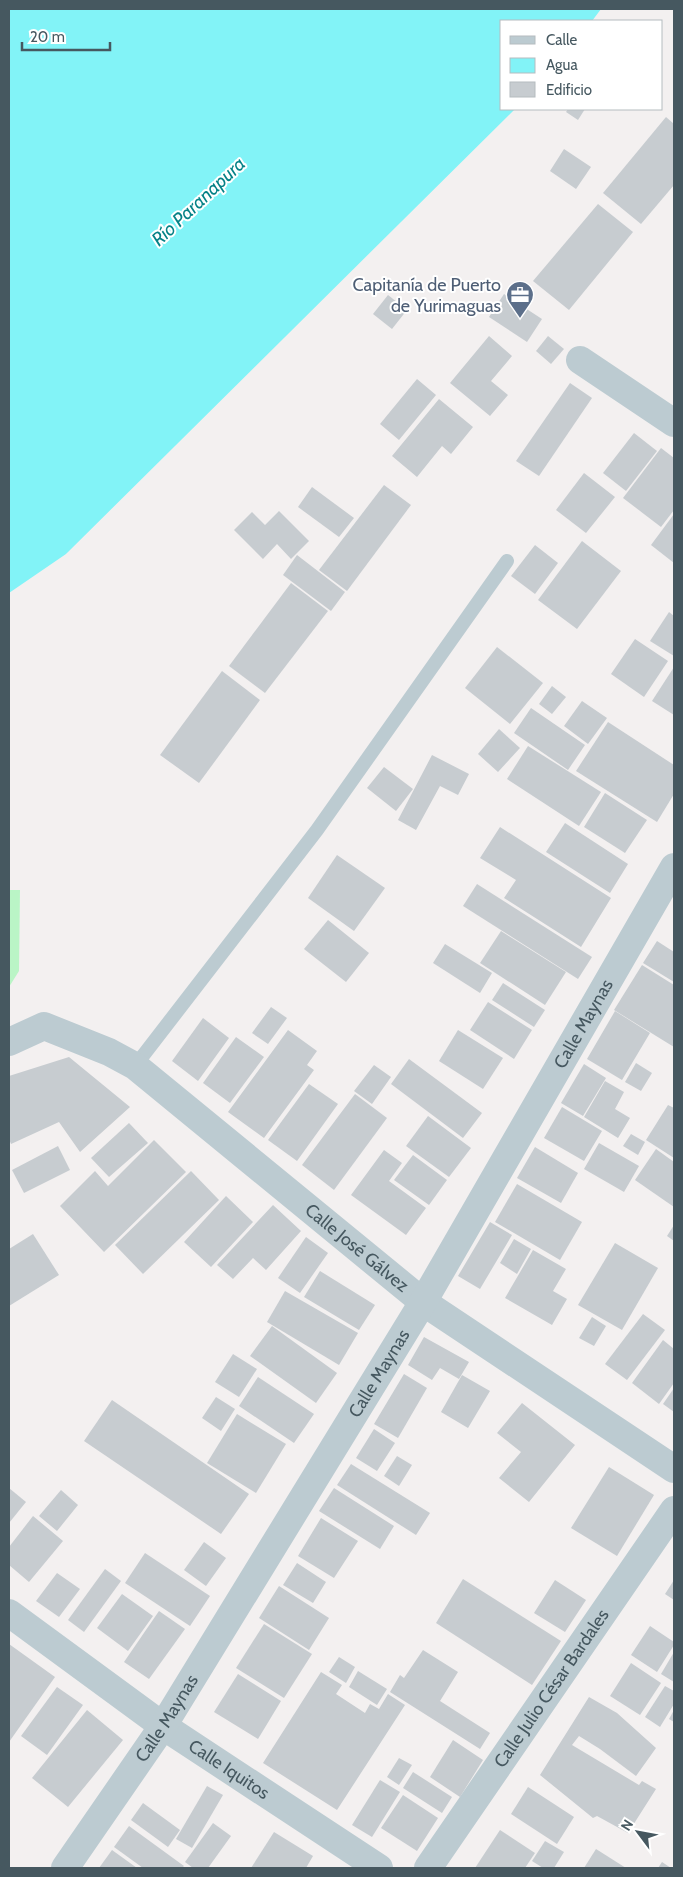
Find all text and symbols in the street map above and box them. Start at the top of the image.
scale bar [22,20,110,52]
legend [500,20,663,110]
text: 20 m [30,28,65,46]
text: Calle [546,31,577,49]
text: Agua [546,56,578,74]
text: Edificio [546,81,592,99]
water label: Río Paranapura [147,152,250,251]
place label: Capitanía de Puerto de Yurimaguas [352,274,501,317]
office icon: Capitanía de Puerto de Yurimaguas [505,280,535,319]
street label: Calle Maynas [549,975,618,1072]
street label: Calle José Gálvez [301,1199,414,1297]
street label: Calle Maynas [344,1325,415,1422]
street label: Calle Julio César Bardales [489,1605,614,1772]
street label: Calle Maynas [131,1671,203,1766]
street label: Calle Iquitos [184,1735,274,1804]
north arrow [613,1807,663,1857]
text: N [617,1816,637,1834]

